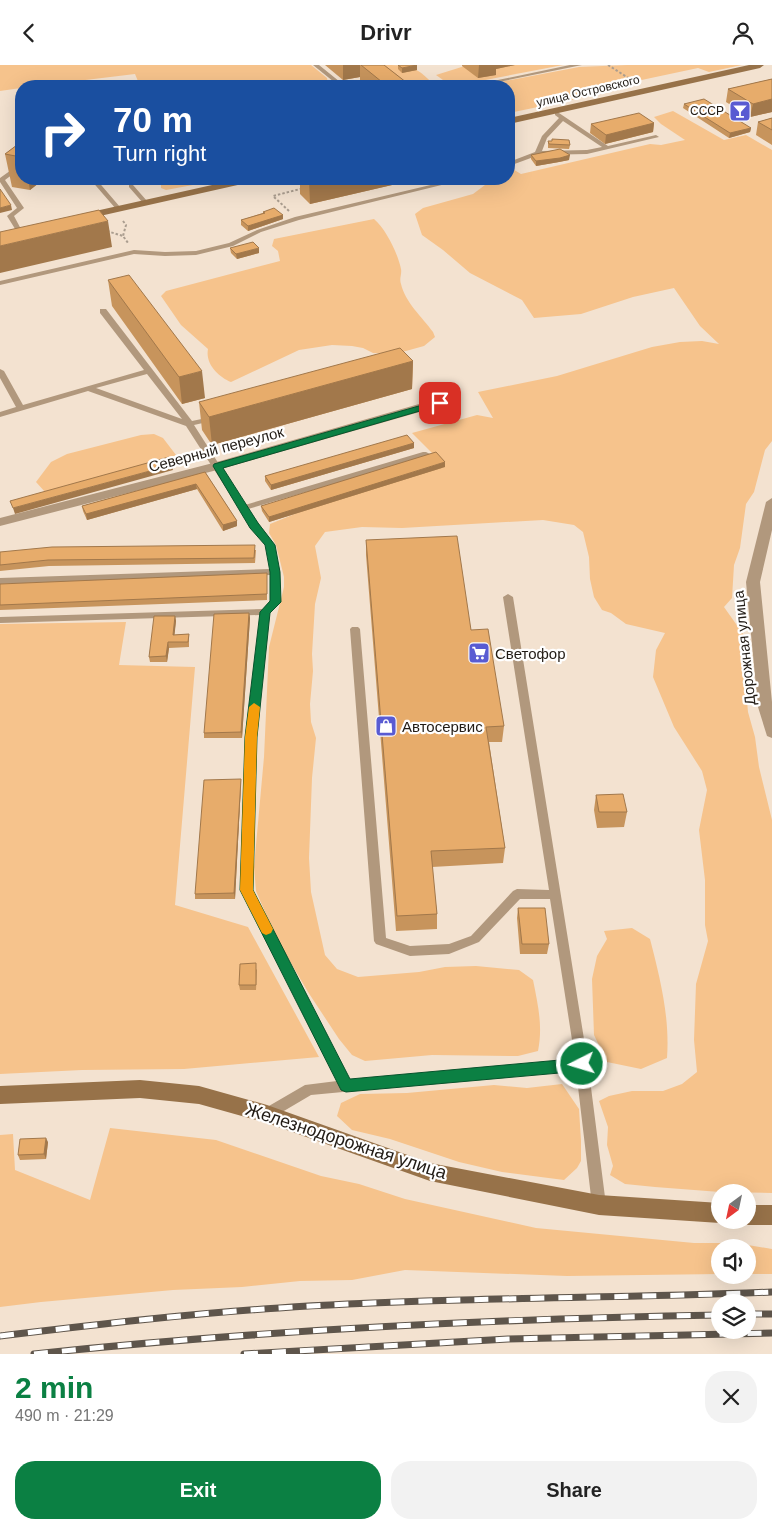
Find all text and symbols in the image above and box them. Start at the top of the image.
icon: back [15,19,43,47]
icon: person [729,19,757,47]
text: Drivr [360,20,412,45]
street label: улица Островского [535,72,641,110]
bar icon: СССР [728,99,752,123]
icon: right [30,100,95,165]
text: 70 m [113,100,193,139]
place label: СССР [690,104,724,118]
text: Turn right [113,141,206,166]
pin [419,382,461,424]
icon: arrive [426,389,454,417]
street label: Северный переулок [147,423,286,475]
street label: Дорожная улица [729,589,758,706]
supermarket icon: Светофор [467,641,491,665]
place label: Светофор [495,645,566,662]
shop icon: Автосервис [374,714,398,738]
place label: Автосервис [402,718,483,735]
position arrow [555,1037,607,1089]
street label: Железнодорожная улица [243,1099,450,1183]
north arrow [711,1184,756,1229]
map controls [711,1184,756,1339]
button: sound [711,1239,756,1284]
button: layers [711,1294,756,1339]
text: 2 min [15,1371,93,1404]
button: close [705,1371,757,1423]
text: 490 m · 21:29 [15,1407,114,1424]
button: Exit [15,1461,381,1519]
button: Share [391,1461,757,1519]

